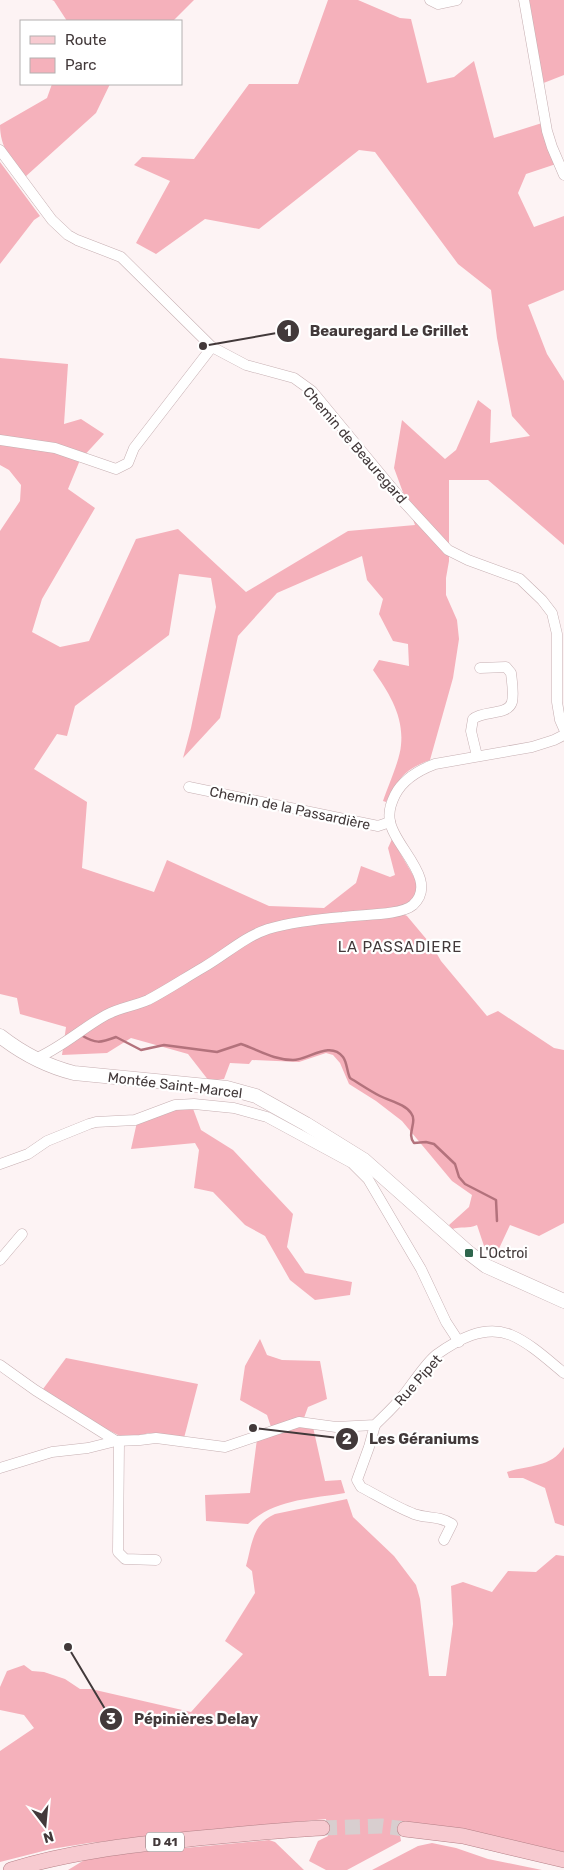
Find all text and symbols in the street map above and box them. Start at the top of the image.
legend [20,20,182,85]
text: Route [65,31,107,49]
text: Parc [65,56,97,74]
callout: Beauregard Le Grillet [275,316,479,346]
text: 1 [284,322,292,340]
text: Beauregard Le Grillet [310,322,468,340]
street label: Chemin de Beauregard [299,384,410,507]
street label: Chemin de la Passardière [208,783,372,834]
district label: LA PASSADIERE [338,938,462,956]
street label: Montée Saint-Marcel [107,1069,243,1102]
place label: L'Octroi [479,1245,528,1262]
marker: L'Octroi [463,1247,475,1259]
street label: Rue Pipet [391,1351,446,1409]
callout: Les Géraniums [334,1424,489,1454]
text: 2 [342,1430,352,1448]
text: Les Géraniums [369,1430,479,1448]
callout: Pépinières Delay [99,1704,268,1734]
text: 3 [106,1710,116,1728]
text: Pépinières Delay [134,1710,258,1728]
north arrow [20,1800,70,1850]
text: N [41,1827,56,1847]
road number: D 41 [146,1832,184,1851]

